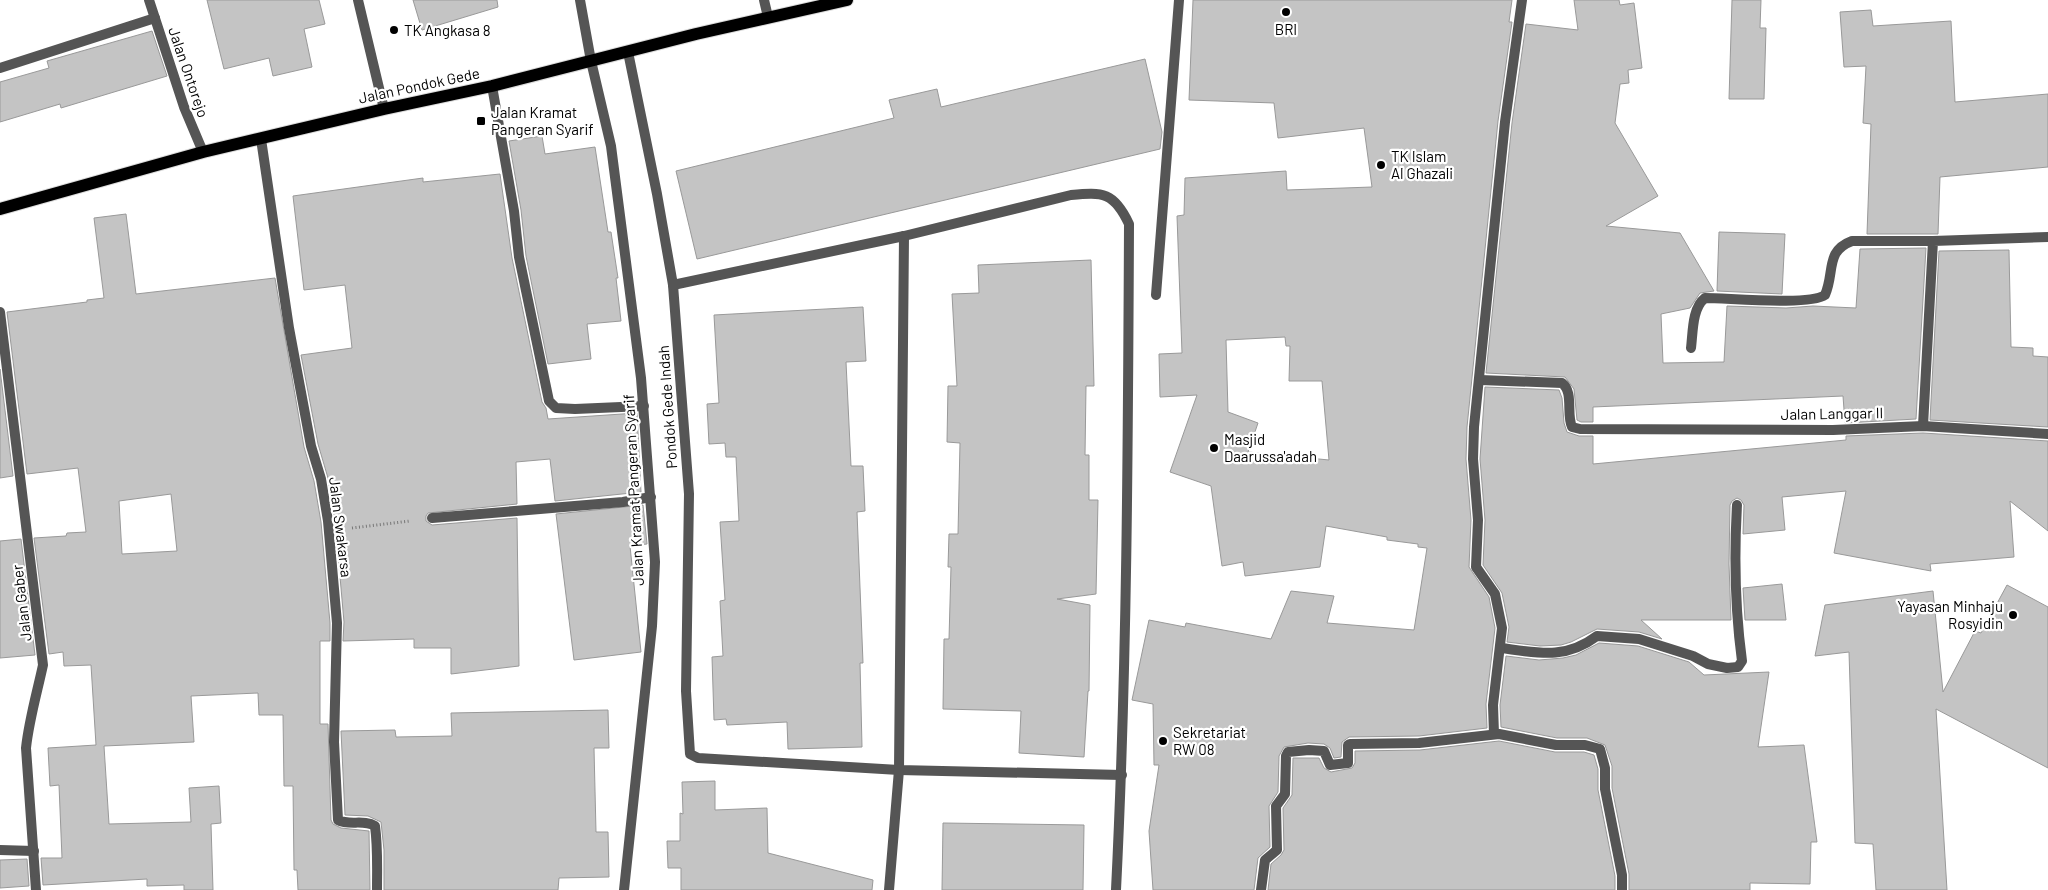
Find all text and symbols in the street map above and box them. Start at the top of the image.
marker: BRI [1280,6,1292,18]
place label: BRI [1275,20,1297,38]
place label: TK Angkasa 8 [404,21,491,39]
street label: Jalan Ontorejo [165,24,213,120]
marker: TK Angkasa 8 [388,24,400,36]
street label: Jalan Pondok Gede [357,63,481,107]
place label: Jalan Kramat Pangeran Syarif [491,103,594,138]
marker: Jalan Kramat Pangeran Syarif [475,115,487,127]
place label: TK Islam Al Ghazali [1391,147,1453,182]
marker: TK Islam Al Ghazali [1375,159,1387,171]
street label: Pondok Gede Indah [654,345,680,469]
street label: Jalan Kramat Pangeran Syarif [619,394,647,586]
street label: Jalan Langgar II [1780,403,1884,423]
place label: Masjid Daarussa'adah [1224,430,1317,465]
marker: Masjid Daarussa'adah [1208,442,1220,454]
street label: Jalan Swakarsa [326,476,356,578]
street label: Jalan Gaber [7,563,35,642]
place label: Yayasan Minhaju Rosyidin [1897,597,2003,632]
marker: Yayasan Minhaju Rosyidin [2007,609,2019,621]
place label: Sekretariat RW 08 [1173,723,1246,758]
marker: Sekretariat RW 08 [1157,735,1169,747]

